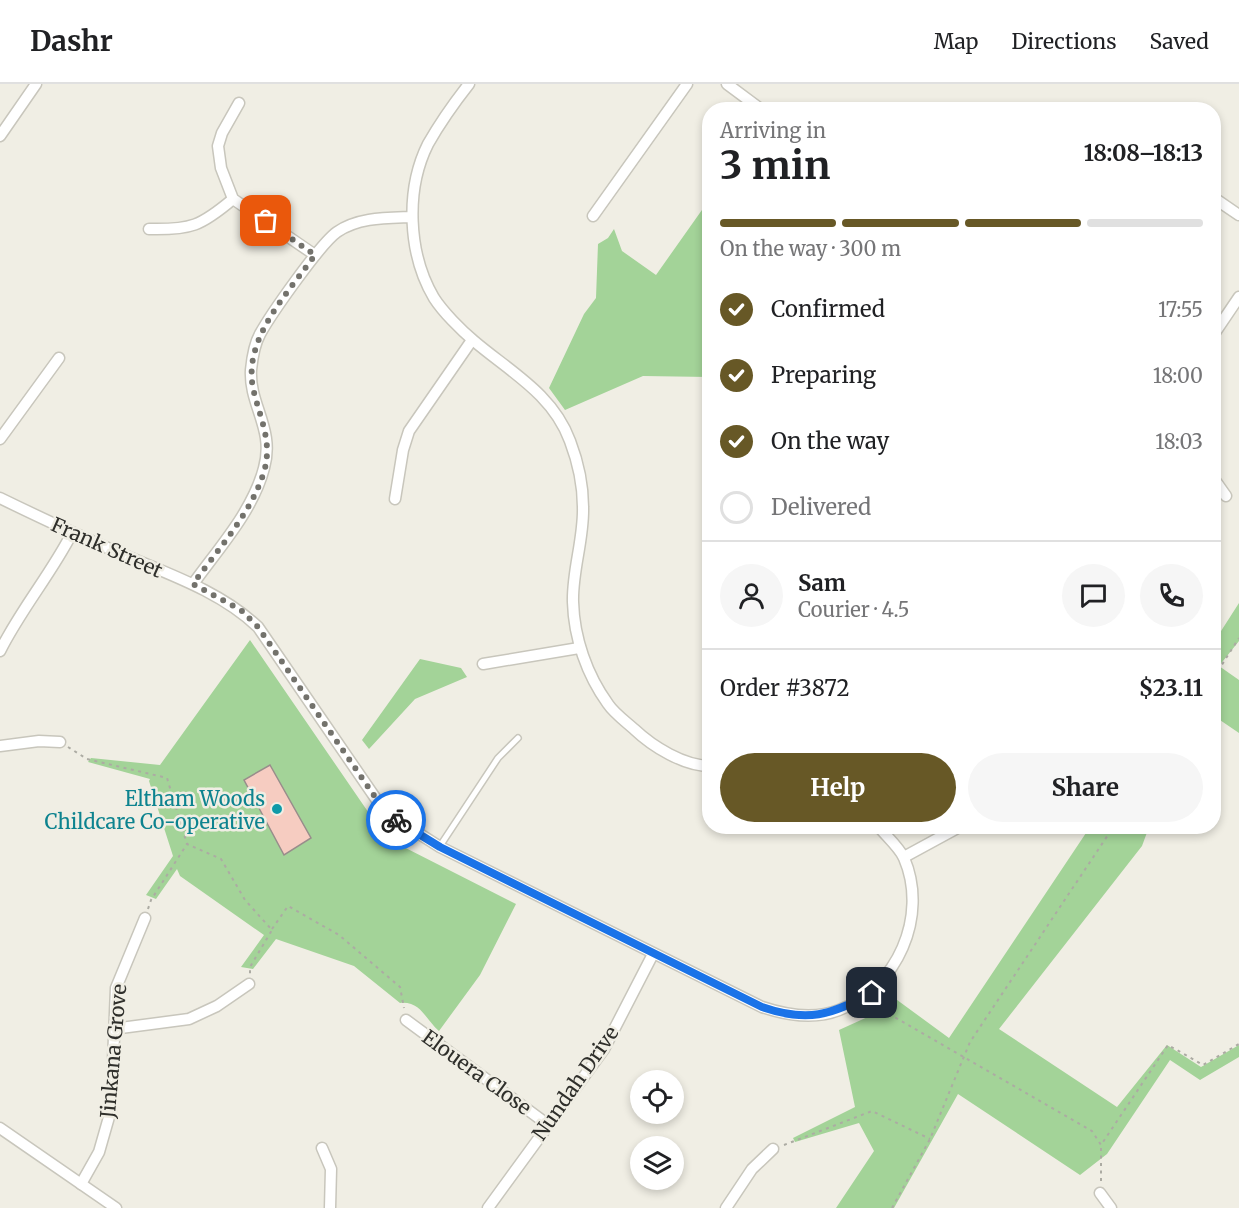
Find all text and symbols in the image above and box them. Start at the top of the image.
text: Dashr [30,23,113,59]
text: Map [934,28,978,55]
text: Directions [1011,28,1116,55]
text: Saved [1149,28,1209,55]
text: Arriving in [720,118,826,143]
text: 18:08–18:13 [1084,139,1203,167]
text: 3 min [720,141,830,190]
pin [240,195,291,246]
icon: bag [249,204,282,237]
text: On the way · 300 m [720,236,901,261]
icon: check [720,293,753,326]
text: Confirmed [771,295,885,323]
text: 17:55 [1158,297,1203,322]
icon: check [720,359,753,392]
text: Preparing [771,361,876,389]
text: 18:00 [1153,363,1203,388]
icon: check [720,425,753,458]
text: On the way [771,427,889,455]
text: 18:03 [1155,429,1203,454]
text: Delivered [771,493,871,521]
street label: Frank Street [48,511,167,583]
button: person [720,564,783,627]
button: chat [1062,564,1125,627]
button: phone [1140,564,1203,627]
text: Sam [798,569,846,597]
text: Courier · 4.5 [798,597,910,622]
text: Order #3872 [720,674,850,702]
text: $23.11 [1139,674,1203,702]
button: Help [720,753,956,822]
button: Share [968,753,1203,822]
place label: Eltham Woods Childcare Co-operative [45,786,265,834]
courier [366,790,426,850]
marker: Eltham Woods Childcare Co-operative [270,802,284,816]
icon: bike [380,804,413,837]
pin [846,967,897,1018]
icon: home [855,976,888,1009]
street label: Jinkana Grove [95,983,131,1120]
street label: Nundah Drive [526,1021,624,1145]
street label: Elouera Close [417,1024,537,1120]
map controls [630,1070,684,1190]
button: locate [630,1070,684,1124]
button: layers [630,1136,684,1190]

